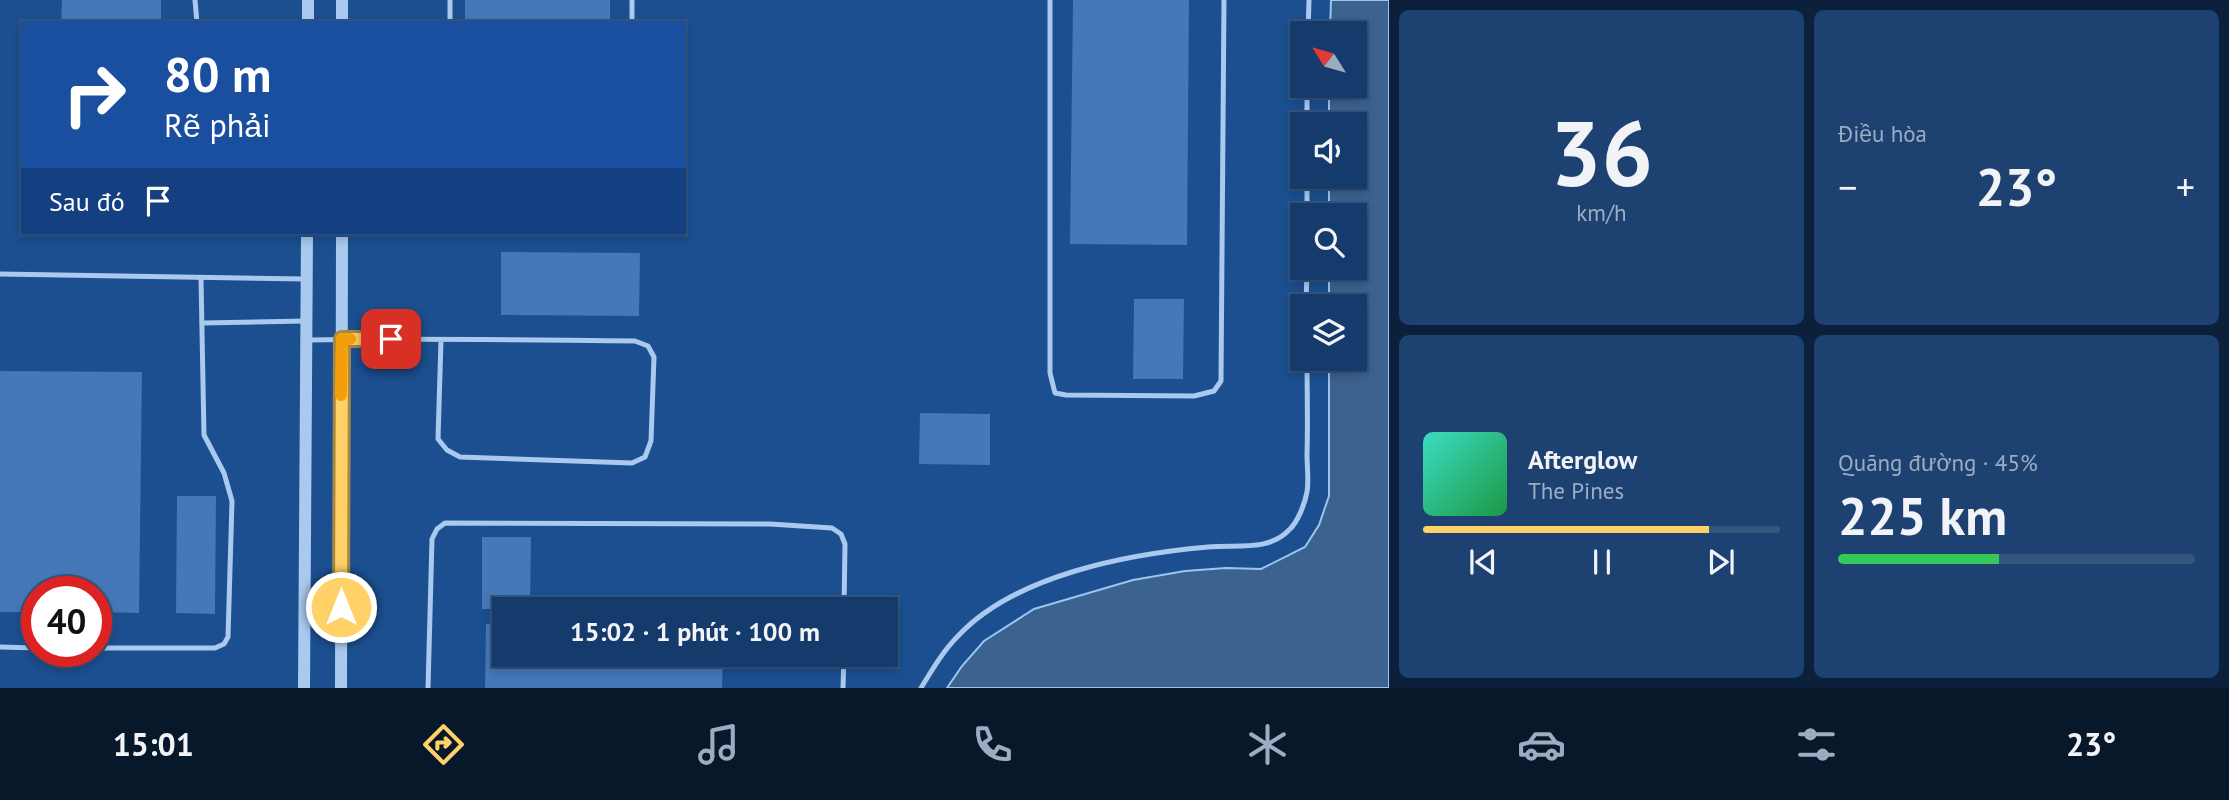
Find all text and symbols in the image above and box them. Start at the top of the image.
north arrow [1290,21,1367,98]
map controls [1290,21,1367,371]
text: 80 m [164,42,271,106]
icon: right [49,49,140,140]
text: 36 [1550,93,1653,211]
text: Rẽ phải [164,104,271,146]
button: sound [1290,112,1367,189]
text: Điều hòa [1838,119,1927,148]
text: 23° [1976,153,2057,220]
text: − [1838,162,1857,211]
text: + [2176,162,2195,211]
icon: arrive [139,182,177,220]
text: Sau đó [49,185,125,218]
text: km/h [1576,198,1627,227]
button: search [1290,203,1367,280]
button: layers [1290,294,1367,371]
pin [361,309,421,369]
icon: arrive [372,320,410,358]
text: Afterglow [1528,443,1637,476]
text: Quãng đường · 45% [1838,448,2038,477]
text: The Pines [1528,476,1624,505]
text: 225 km [1838,482,2007,549]
icon: previous [1464,543,1502,581]
icon: pause [1583,543,1621,581]
icon: next [1702,543,1740,581]
position arrow [304,570,378,644]
speed limit sign: 40 [21,576,112,667]
text: 15:02 · 1 phút · 100 m [570,615,820,648]
icon: directions [419,720,468,769]
icon: music [694,720,743,769]
icon: phone [968,720,1017,769]
icon: climate [1243,720,1292,769]
icon: car [1517,720,1566,769]
icon: filters [1792,720,1841,769]
text: 15:01 [113,723,194,765]
text: 23° [2066,723,2116,765]

